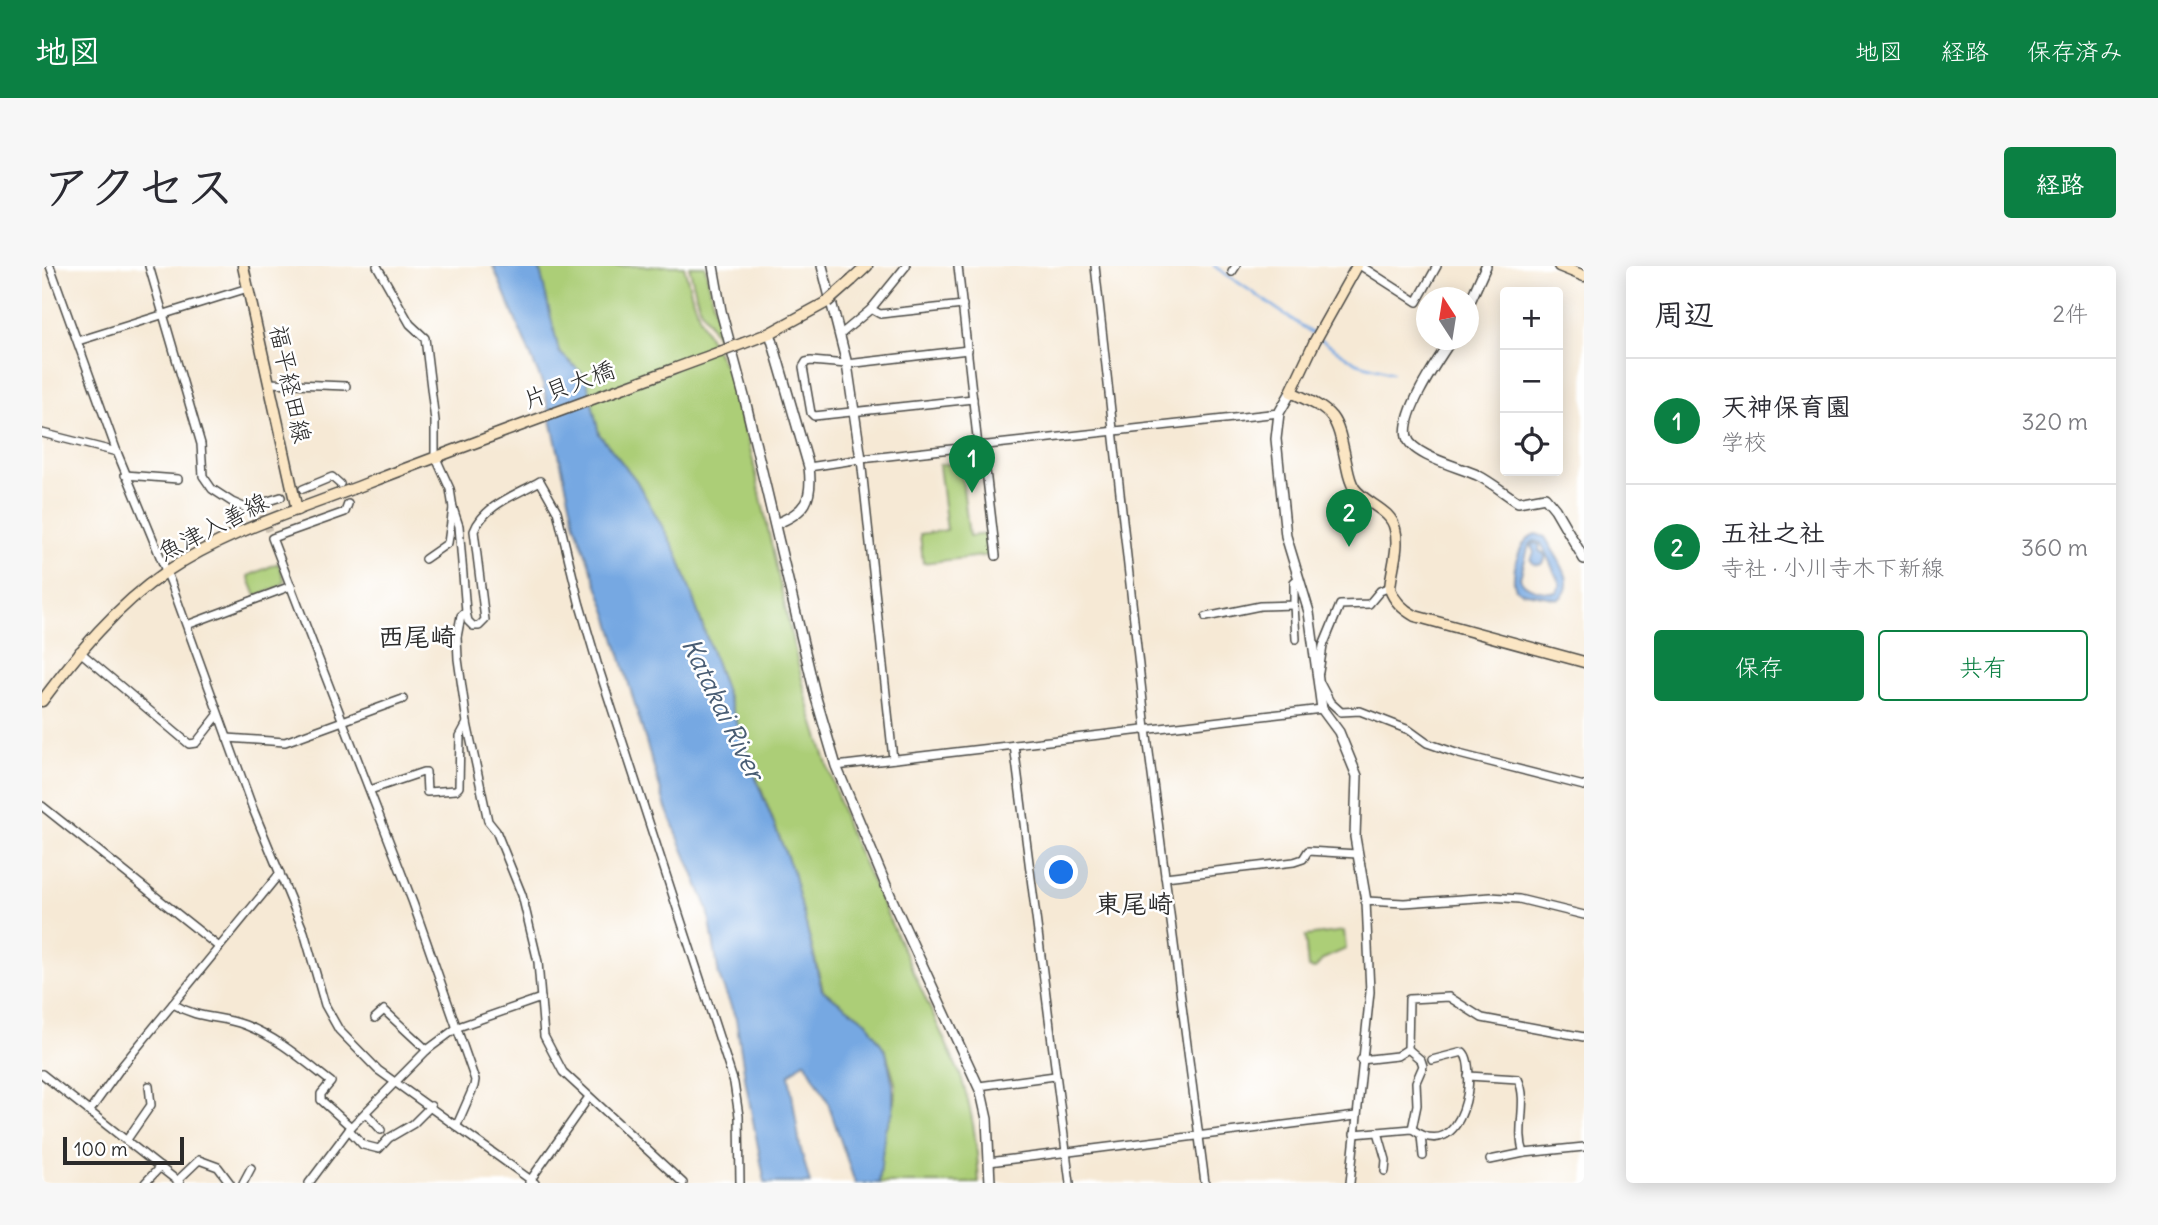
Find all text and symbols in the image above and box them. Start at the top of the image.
text: 地図 [35,30,101,72]
text: 地図 [1855,36,1903,66]
text: 経路 [1941,36,1989,66]
text: 保存済み [2027,36,2123,66]
button: 経路 [2004,147,2116,218]
text: アクセス [42,156,235,217]
north arrow [1416,287,1479,350]
map controls [1500,287,1563,476]
button: + [1500,287,1563,350]
text: 周辺 [1654,295,1714,333]
text: 2件 [2052,299,2088,328]
street label: 福平経田線 [264,322,318,446]
button: − [1500,350,1563,413]
street label: 片貝大橋 [518,354,619,415]
text: 天神保育園 [1721,390,1851,423]
text: 1 [1672,407,1682,436]
text: 320 m [2022,407,2088,436]
button: locate [1500,413,1563,476]
text: 学校 [1721,427,1767,456]
pin: 1 [949,435,995,493]
street label: 魚津入善線 [152,486,273,567]
pin: 2 [1326,489,1372,547]
text: 五社之社 [1721,516,1825,549]
text: 2 [1671,533,1683,562]
text: 360 m [2021,533,2088,562]
text: 寺社 · 小川寺木下新線 [1721,553,1944,582]
district label: 西尾崎 [378,620,456,653]
button: 保存 [1654,630,1864,701]
button: 共有 [1878,630,2088,701]
water label: Katakai River [675,632,773,788]
your location [1044,855,1078,889]
district label: 東尾崎 [1095,887,1173,920]
scale bar [63,1134,184,1166]
text: 100 m [74,1137,128,1161]

